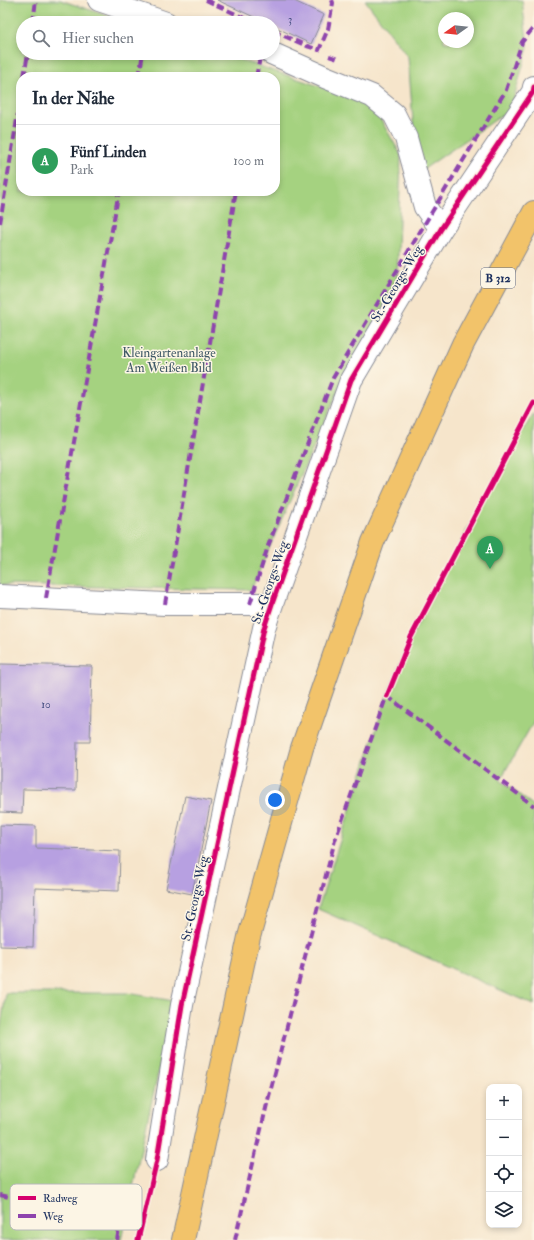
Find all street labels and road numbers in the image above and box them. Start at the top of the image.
street label: St.-Georgs-Weg [368,242,426,325]
road number: B 312 [481,268,515,288]
street label: St.-Georgs-Weg [248,538,292,626]
street label: St.-Georgs-Weg [178,853,212,942]

